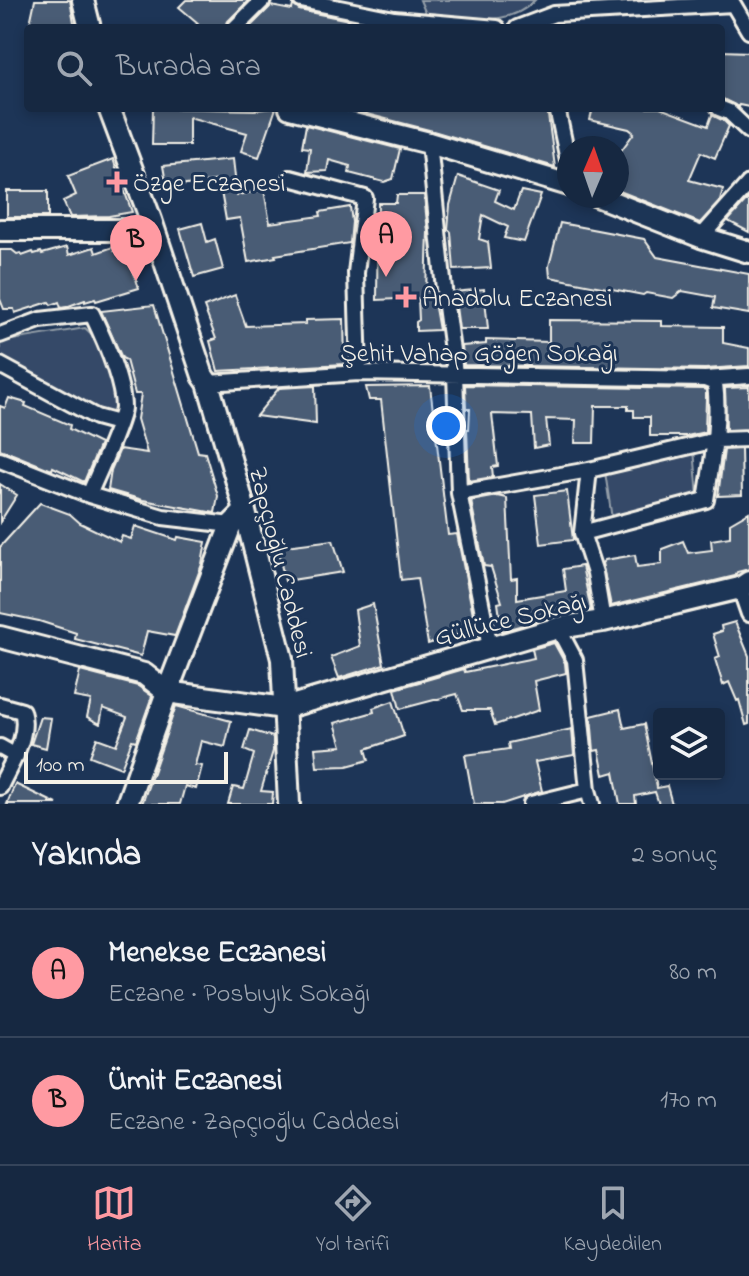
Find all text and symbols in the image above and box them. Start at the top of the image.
search box [24,24,725,112]
icon: search [52,46,96,90]
text: Burada ara [116,46,261,90]
north arrow [557,136,629,208]
place label: Özge Eczanesi [133,166,285,204]
marker: Özge Eczanesi [108,173,126,191]
pin: A [360,211,412,277]
pin: B [110,215,162,281]
place label: Anadolu Eczanesi [422,281,613,319]
marker: Anadolu Eczanesi [397,288,415,306]
street label: Şehit Vahap Göğen Sokağı [340,336,618,374]
your location [426,406,466,446]
street label: Zapçıoğlu Caddesi [237,463,321,662]
street label: Güllüce Sokağı [431,584,591,658]
map controls [653,708,725,780]
button: layers [653,708,725,780]
scale bar [24,748,228,784]
text: 100 m [36,750,85,782]
text: Yakında [32,831,141,881]
text: 2 sonuç [632,837,717,875]
text: Menekse Eczanesi [108,932,326,976]
text: A [50,954,66,992]
text: 80 m [669,954,717,992]
text: Eczane · Posbıyık Sokağı [108,976,370,1014]
text: Ümit Eczanesi [108,1060,282,1104]
text: B [49,1082,67,1120]
text: 170 m [660,1082,717,1120]
text: Eczane · Zapçıoğlu Caddesi [108,1104,399,1142]
tab: Harita [87,1181,142,1261]
tab: Yol tarifi [316,1181,389,1261]
tab: Kaydedilen [564,1181,662,1261]

